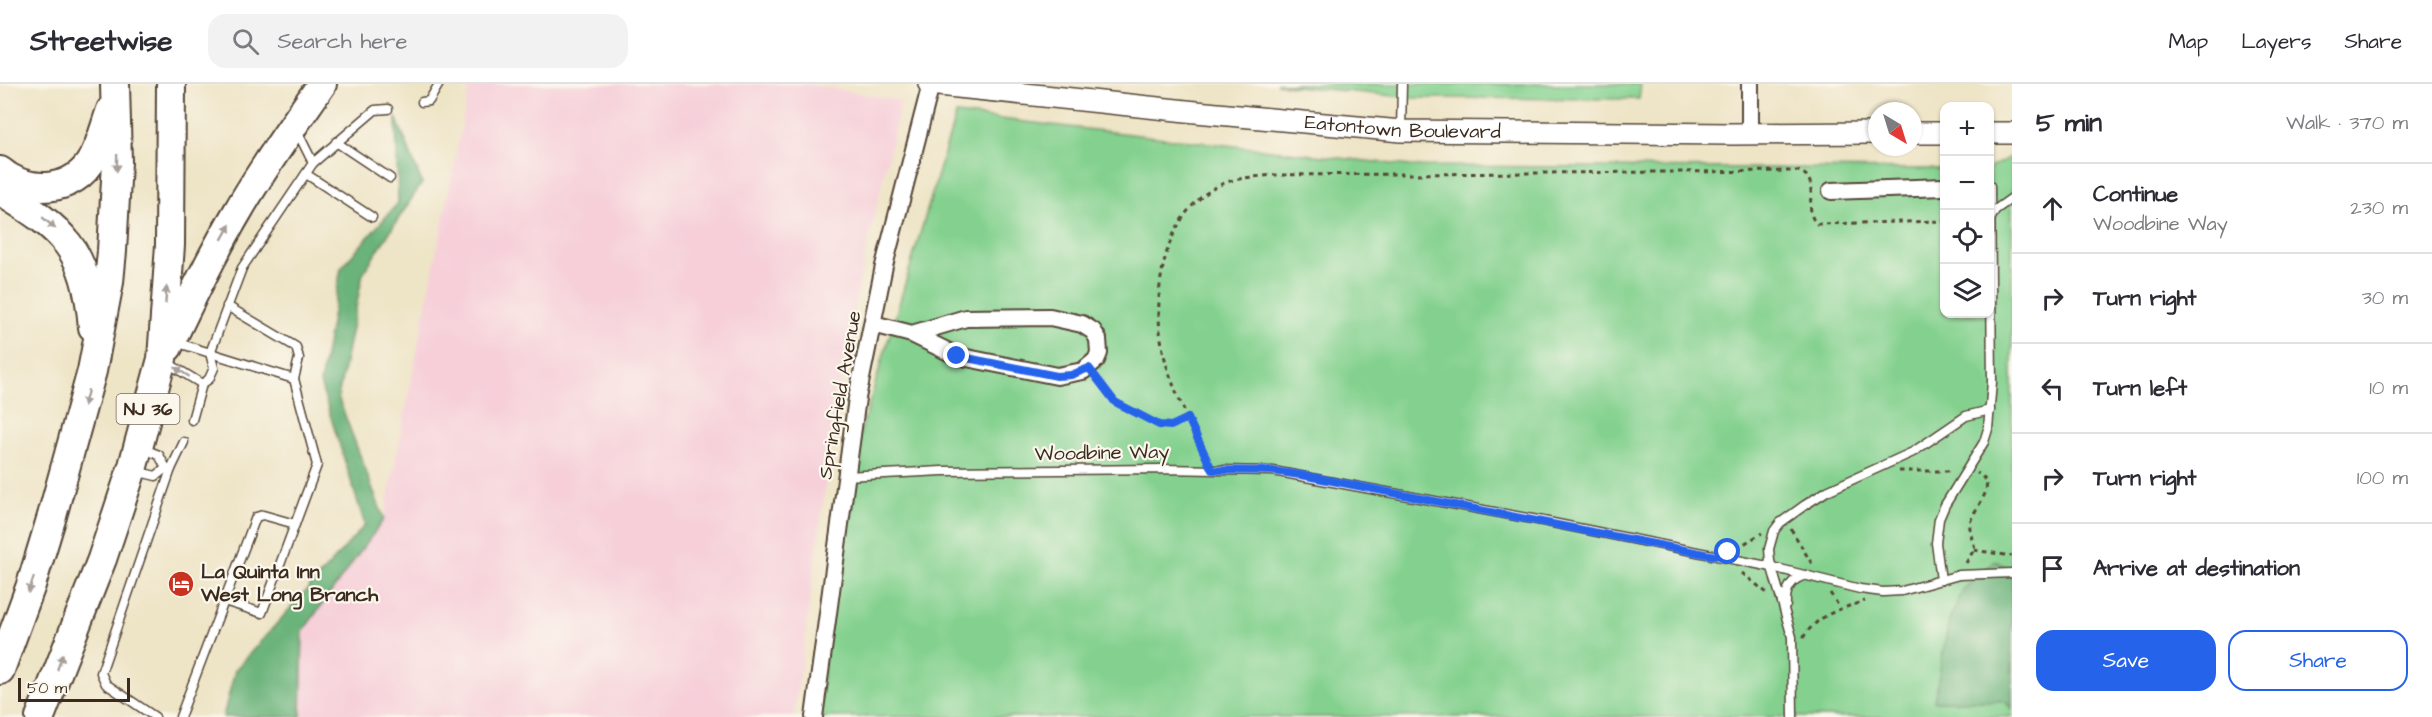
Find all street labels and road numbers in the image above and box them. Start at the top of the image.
street label: Eatontown Boulevard [1304,108,1501,146]
street label: Springfield Avenue [811,308,870,482]
road number: NJ 36 [116,394,180,424]
street label: Woodbine Way [1034,438,1170,469]

